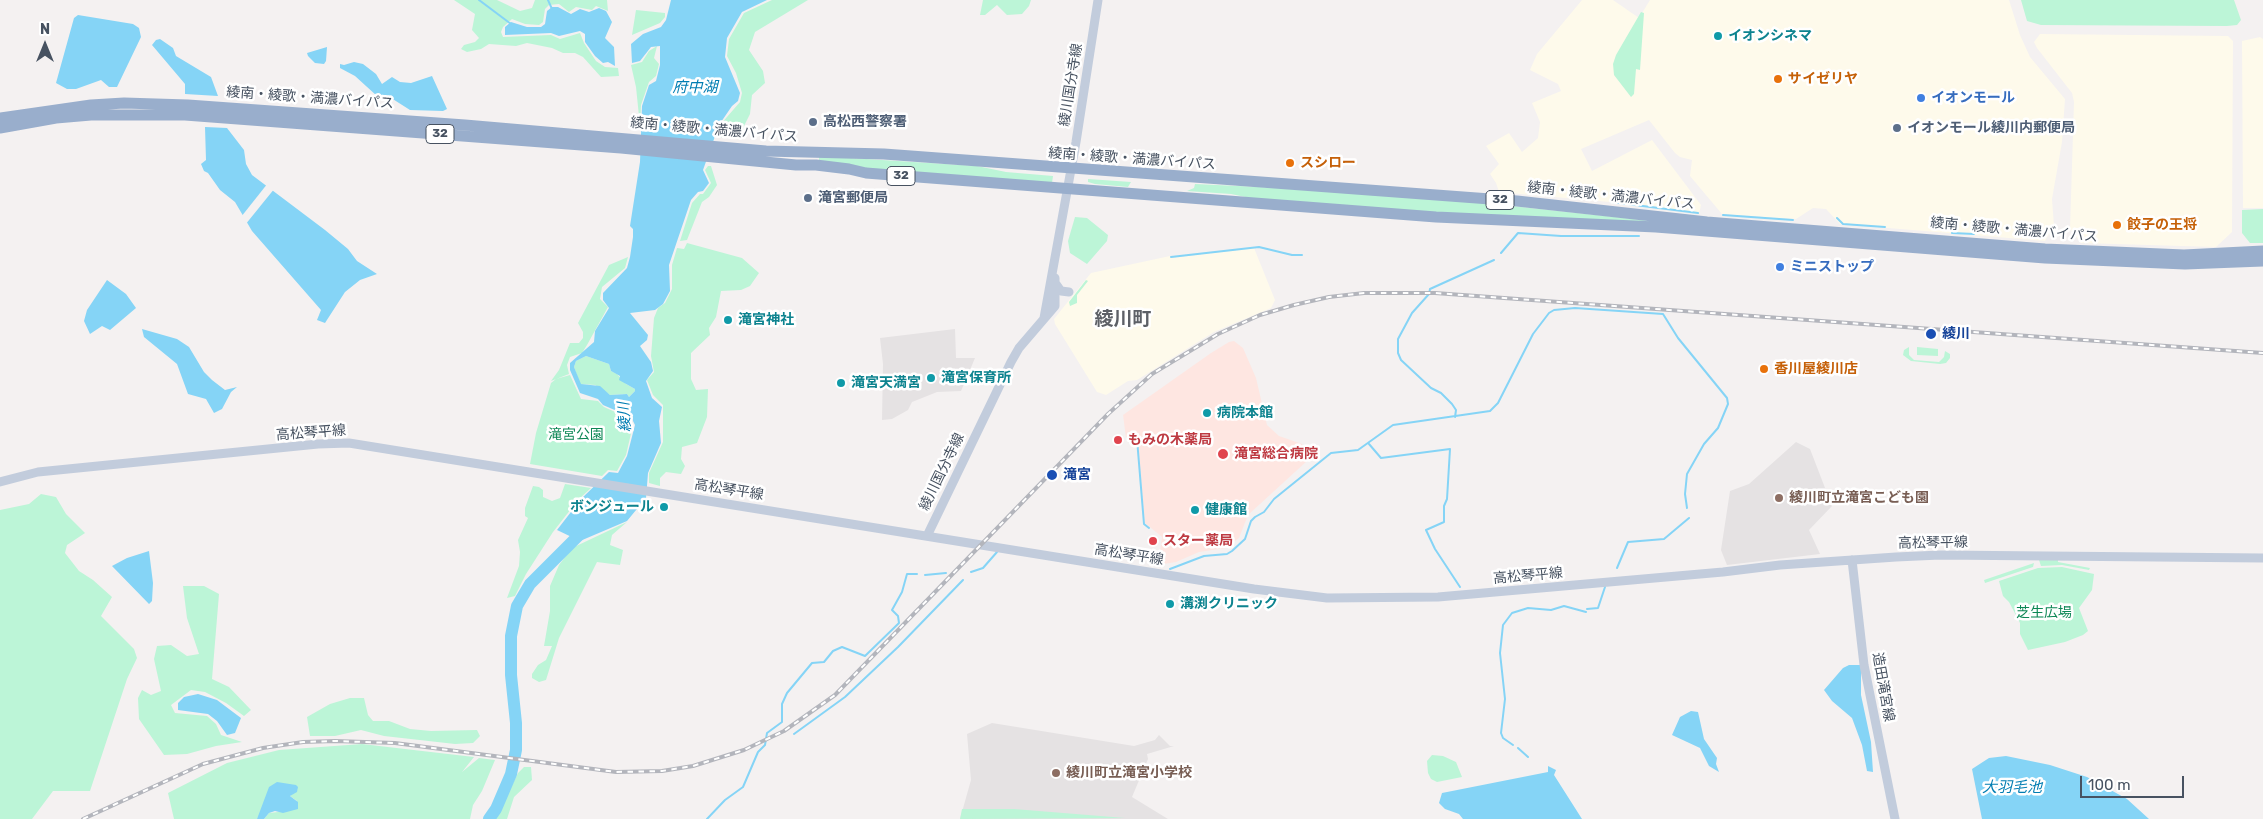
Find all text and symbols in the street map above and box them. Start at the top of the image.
north arrow [20,20,70,70]
text: N [40,21,50,38]
place label: イオンシネマ [1728,28,1812,44]
marker: イオンシネマ [1712,30,1724,42]
street label: 綾川国分寺線 [1056,42,1086,128]
place label: サイゼリヤ [1788,71,1858,87]
marker: サイゼリヤ [1772,73,1784,85]
water label: 府中湖 [673,79,717,97]
street label: 綾南・綾歌・満濃バイパス [226,84,394,112]
place label: イオンモール [1931,90,2015,106]
marker: イオンモール [1915,92,1927,104]
street label: 綾南・綾歌・満濃バイパス [630,114,798,146]
place label: 高松西警察署 [823,114,907,130]
marker: 高松西警察署 [807,116,819,128]
place label: イオンモール綾川内郵便局 [1907,120,2075,136]
marker: イオンモール綾川内郵便局 [1891,122,1903,134]
road number: 32 [426,125,454,144]
street label: 綾南・綾歌・満濃バイパス [1048,145,1216,173]
place label: スシロー [1300,155,1356,171]
marker: スシロー [1284,157,1296,169]
road number: 32 [887,167,915,186]
street label: 綾南・綾歌・満濃バイパス [1527,179,1695,213]
place label: 滝宮郵便局 [818,190,888,206]
road number: 32 [1486,190,1514,210]
marker: 滝宮郵便局 [802,192,814,204]
street label: 綾南・綾歌・満濃バイパス [1930,214,2098,246]
place label: 餃子の王将 [2127,217,2197,233]
marker: 餃子の王将 [2111,219,2123,231]
place label: ミニストップ [1790,259,1874,275]
marker: ミニストップ [1774,261,1786,273]
district label: 綾川町 [1095,309,1151,331]
place label: 滝宮神社 [738,312,794,328]
marker: 滝宮神社 [722,314,734,326]
place label: 綾川 [1942,326,1970,342]
marker: 綾川 [1924,327,1938,341]
place label: 香川屋綾川店 [1774,361,1858,377]
marker: 香川屋綾川店 [1758,363,1770,375]
place label: 滝宮保育所 [941,370,1011,386]
marker: 滝宮保育所 [925,372,937,384]
place label: 滝宮天満宮 [851,375,921,391]
marker: 滝宮天満宮 [835,377,847,389]
water label: 綾川 [615,401,635,433]
place label: 病院本館 [1217,405,1273,421]
marker: 病院本館 [1201,407,1213,419]
street label: 高松琴平線 [275,422,347,444]
park label: 滝宮公園 [548,427,604,443]
street label: 綾川国分寺線 [916,431,968,513]
place label: もみの木薬局 [1128,432,1212,448]
marker: もみの木薬局 [1112,434,1124,446]
place label: 滝宮総合病院 [1234,446,1318,462]
marker: 滝宮総合病院 [1216,447,1230,461]
place label: 滝宮 [1063,467,1091,483]
marker: 滝宮 [1045,468,1059,482]
street label: 高松琴平線 [693,476,765,504]
place label: 綾川町立滝宮こども園 [1789,490,1929,506]
marker: 綾川町立滝宮こども園 [1773,492,1785,504]
place label: ボンジュール [570,499,654,515]
marker: ボンジュール [658,501,670,513]
place label: 健康館 [1205,502,1247,518]
marker: 健康館 [1189,504,1201,516]
place label: スター薬局 [1163,533,1233,549]
street label: 高松琴平線 [1898,534,1968,552]
marker: スター薬局 [1147,535,1159,547]
street label: 高松琴平線 [1093,541,1165,569]
street label: 高松琴平線 [1492,565,1564,587]
place label: 溝渕クリニック [1180,596,1278,612]
marker: 溝渕クリニック [1164,598,1176,610]
park label: 芝生広場 [2016,605,2072,621]
street label: 造田滝宮線 [1869,651,1897,723]
place label: 綾川町立滝宮小学校 [1066,765,1192,781]
scale bar [2083,766,2187,798]
marker: 綾川町立滝宮小学校 [1050,767,1062,779]
text: 100 m [2088,776,2130,794]
water label: 大羽毛池 [1982,779,2042,797]

